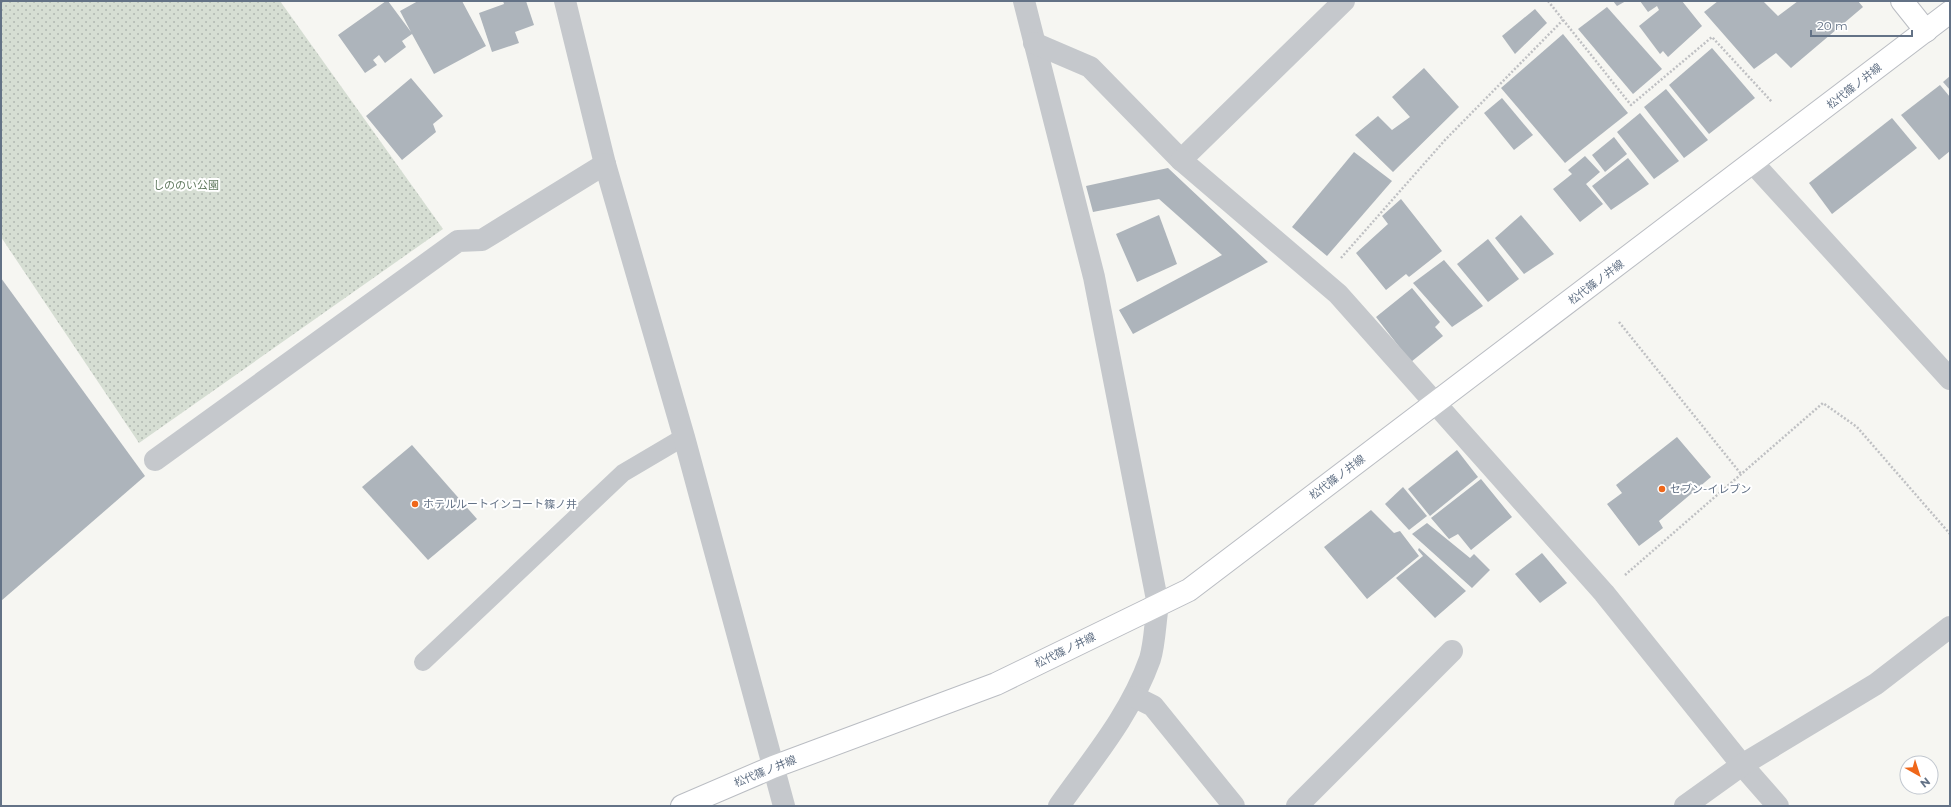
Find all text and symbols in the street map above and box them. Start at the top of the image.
scale bar [1811,12,1912,38]
text: 20 m [1817,18,1848,33]
street label: 松代篠ノ井線 [1824,60,1884,112]
park label: しののい公園 [153,178,219,192]
street label: 松代篠ノ井線 [1565,257,1627,307]
street label: 松代篠ノ井線 [1306,452,1368,502]
place label: セブン-イレブン [1670,482,1751,496]
marker: セブン-イレブン [1657,484,1667,494]
place label: ホテルルートインコート篠ノ井 [423,497,577,511]
marker: ホテルルートインコート篠ノ井 [410,499,420,509]
street label: 松代篠ノ井線 [1032,629,1098,671]
street label: 松代篠ノ井線 [732,752,798,790]
north arrow [1899,755,1939,795]
text: N [1917,775,1933,791]

